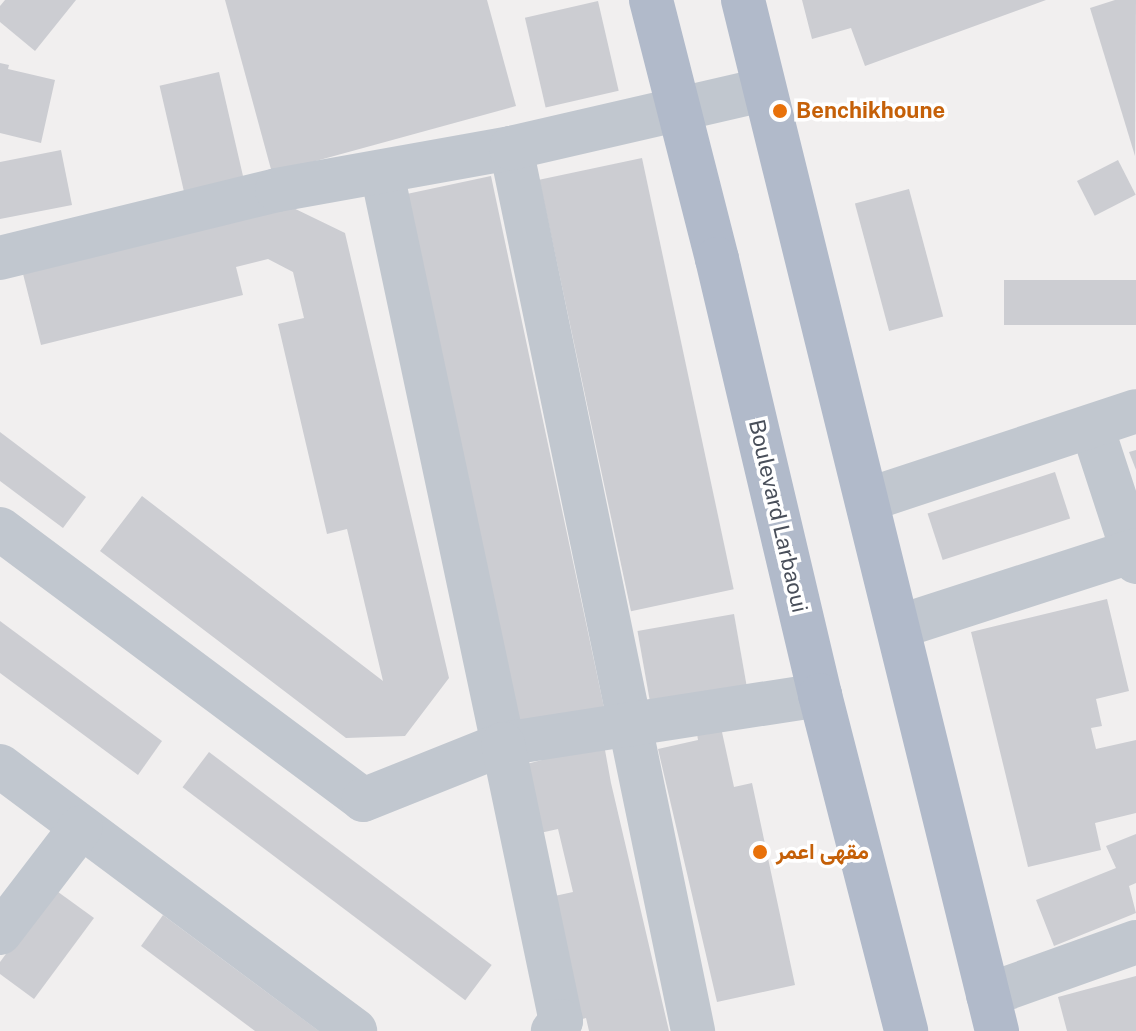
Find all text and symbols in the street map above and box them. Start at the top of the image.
place label: Benchikhoune [796,98,945,124]
marker: Benchikhoune [771,102,789,120]
street label: Boulevard Larbaoui [743,417,813,615]
place label: مقهى اعمر [776,839,869,865]
marker: مقهى اعمر [751,843,769,861]

